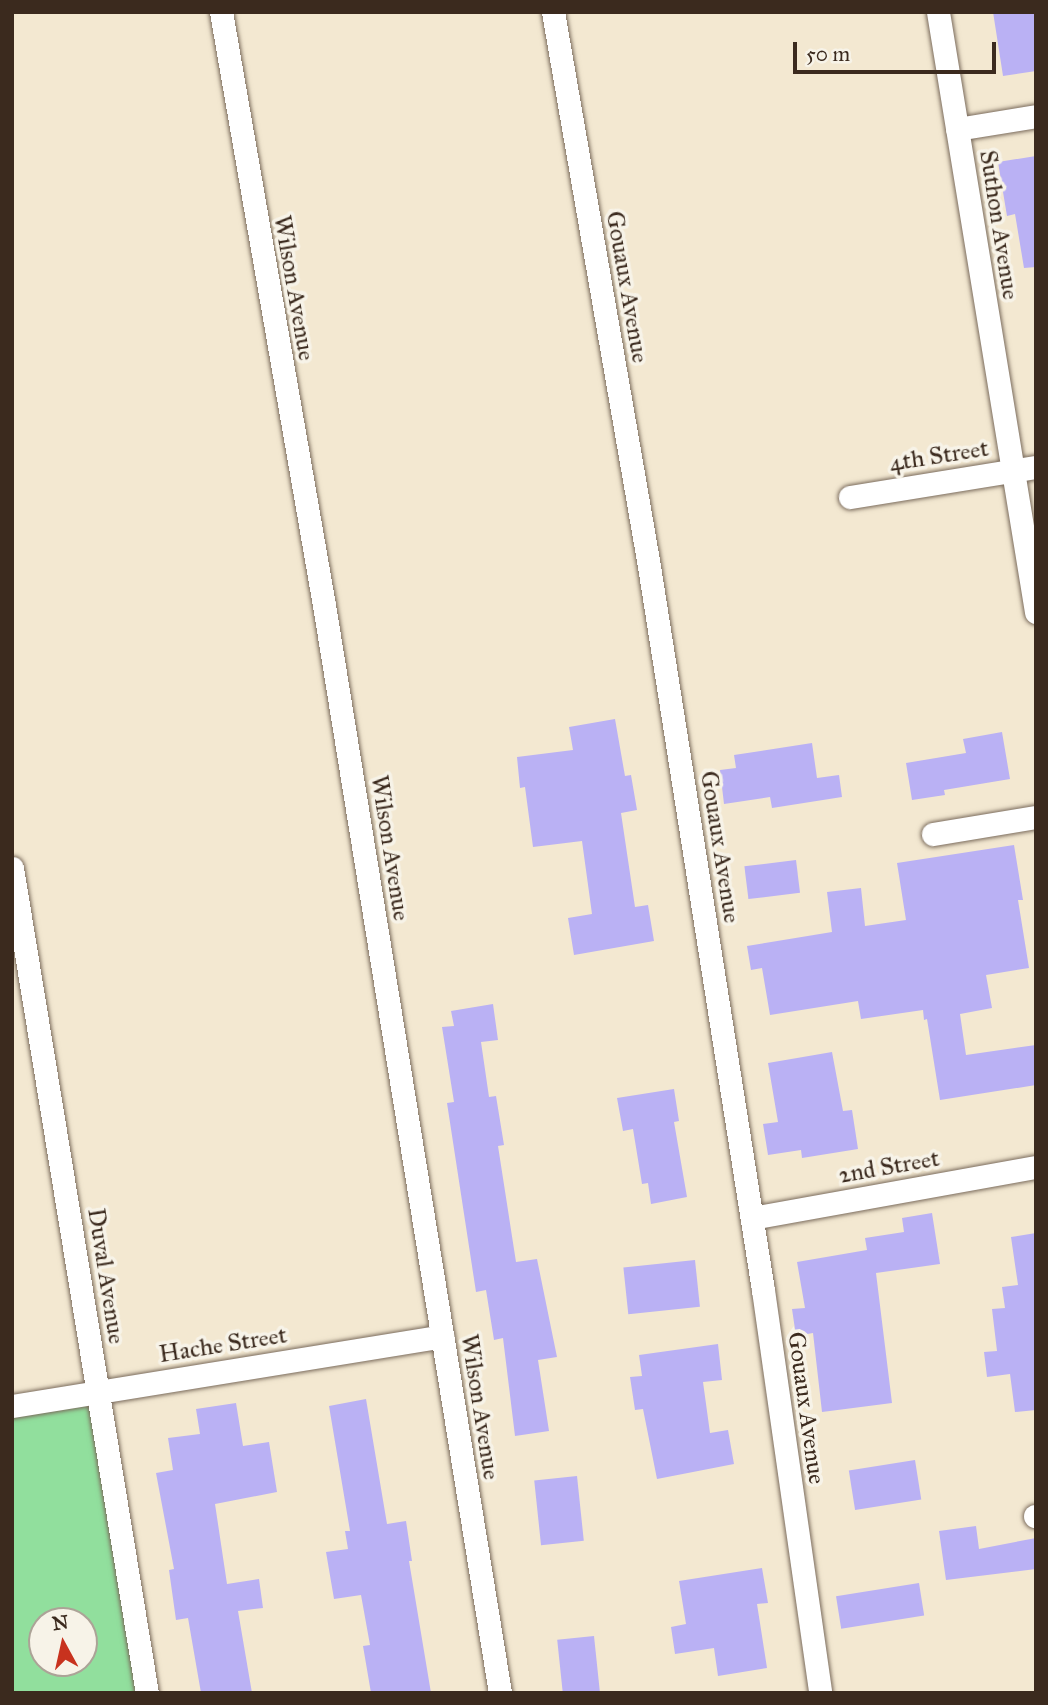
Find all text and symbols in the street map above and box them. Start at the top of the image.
scale bar [796,28,999,72]
text: 50 m [806,41,850,67]
street label: Suthon Avenue [973,148,1025,302]
street label: Gouaux Avenue [599,209,655,365]
street label: Wilson Avenue [267,213,321,363]
street label: 4th Street [887,434,991,478]
street label: Gouaux Avenue [694,769,746,925]
street label: Wilson Avenue [364,773,416,923]
street label: 2nd Street [836,1144,942,1190]
street label: Duval Avenue [81,1206,131,1346]
street label: Hache Street [157,1321,289,1369]
street label: Gouaux Avenue [781,1330,831,1486]
street label: Wilson Avenue [454,1332,506,1482]
north arrow [28,1607,98,1677]
text: N [51,1610,70,1635]

